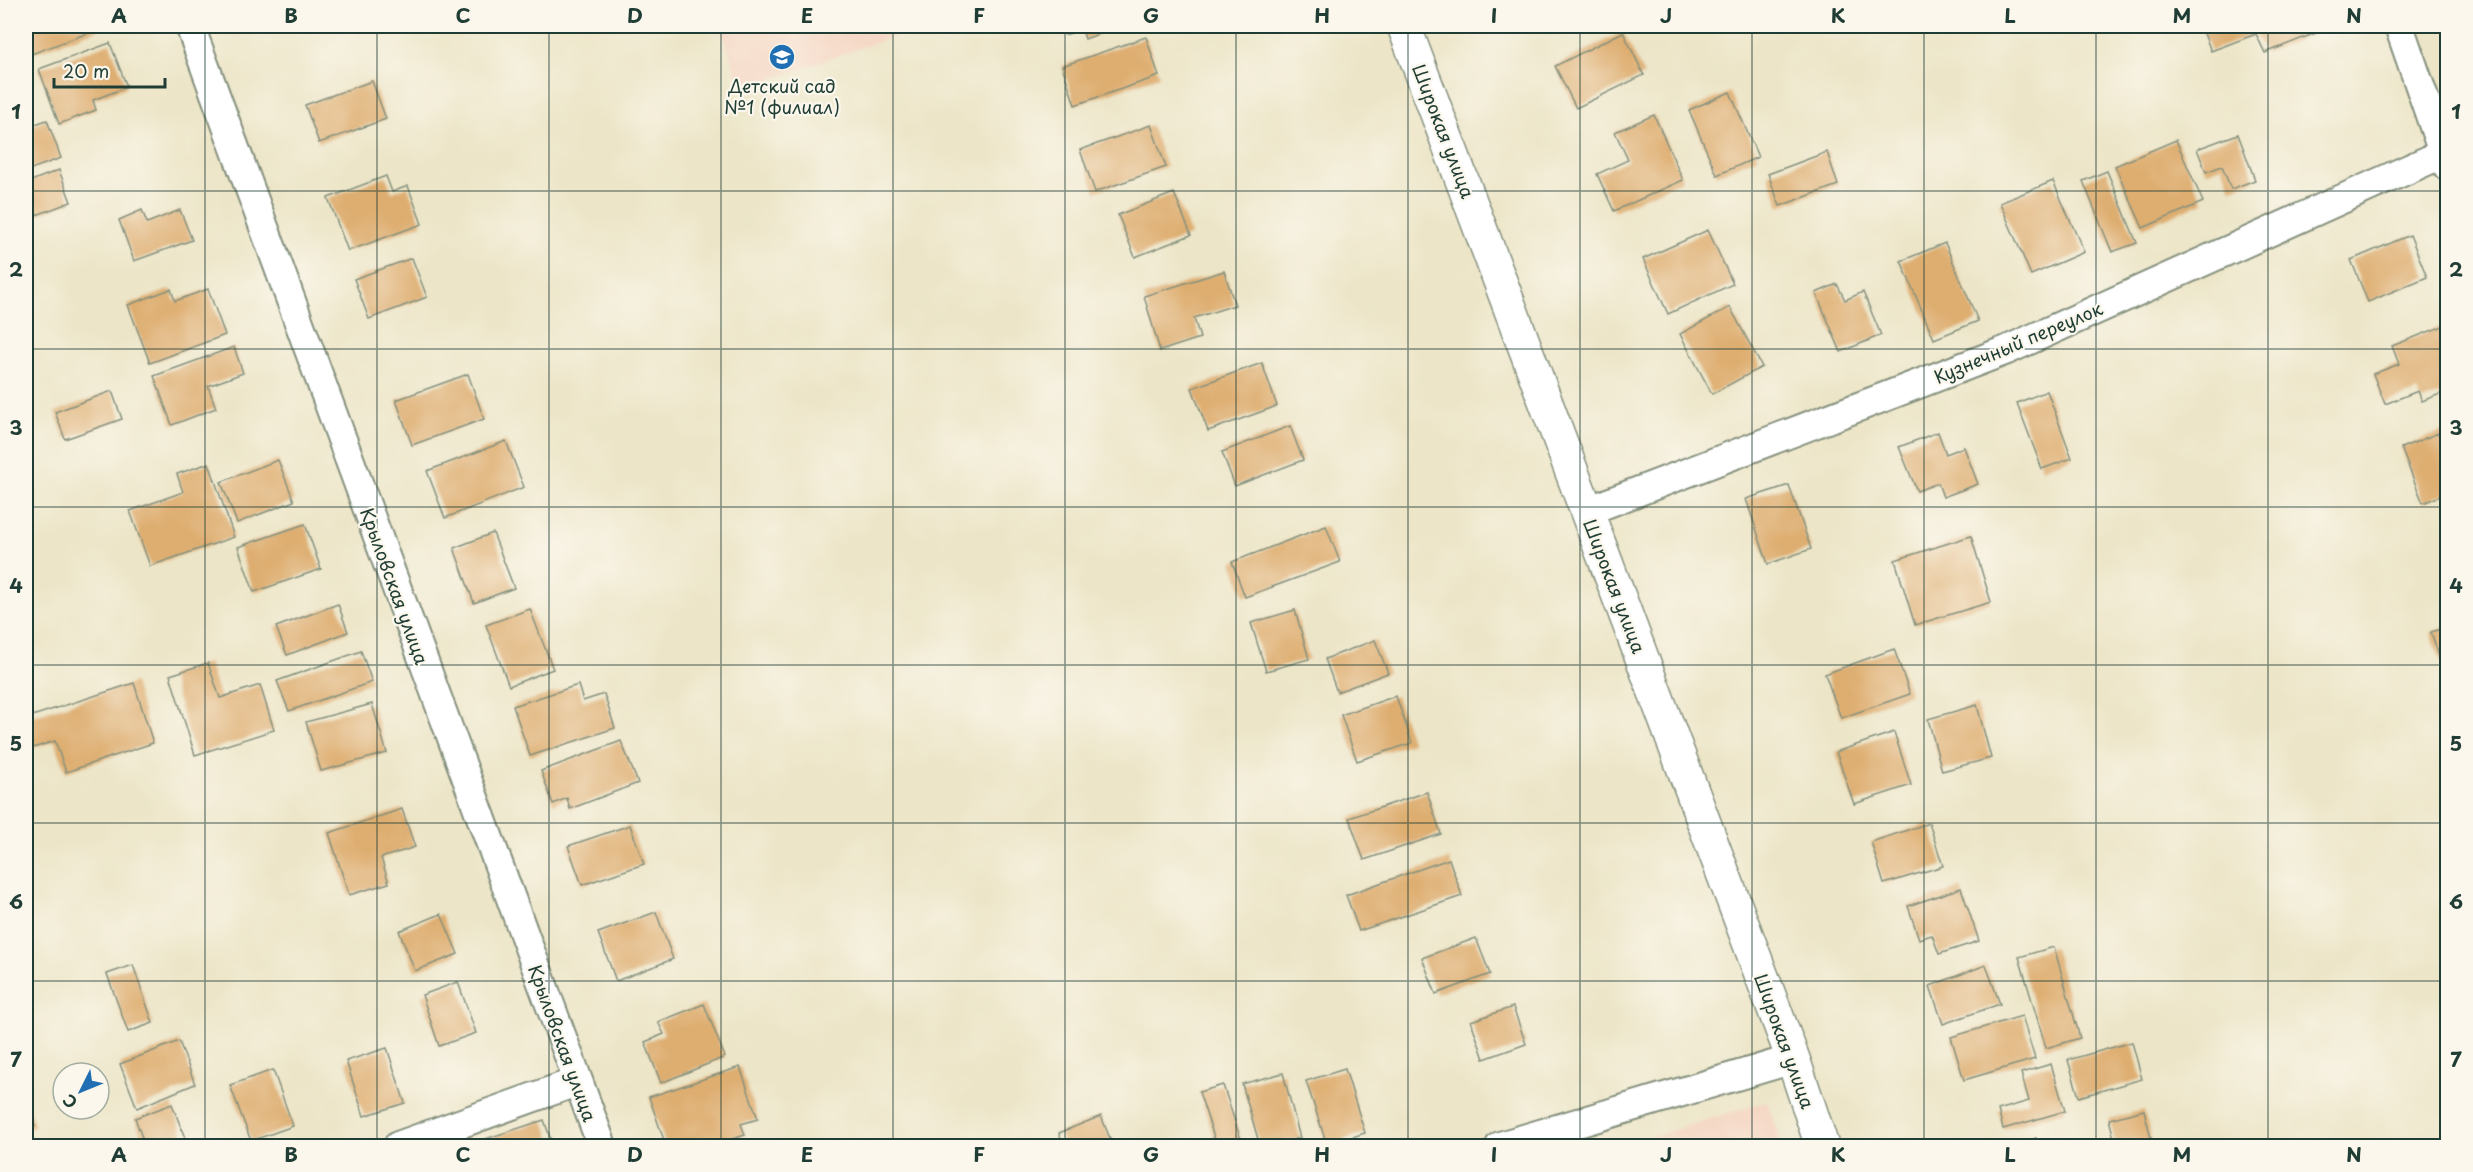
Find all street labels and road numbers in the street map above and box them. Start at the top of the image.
street label: Широкая улица [1406,60,1482,203]
street label: Кузнечный переулок [1930,294,2107,390]
street label: Крыловская улица [354,504,436,669]
street label: Широкая улица [1577,515,1653,658]
street label: Крыловская улица [522,961,604,1126]
street label: Широкая улица [1748,970,1822,1113]

